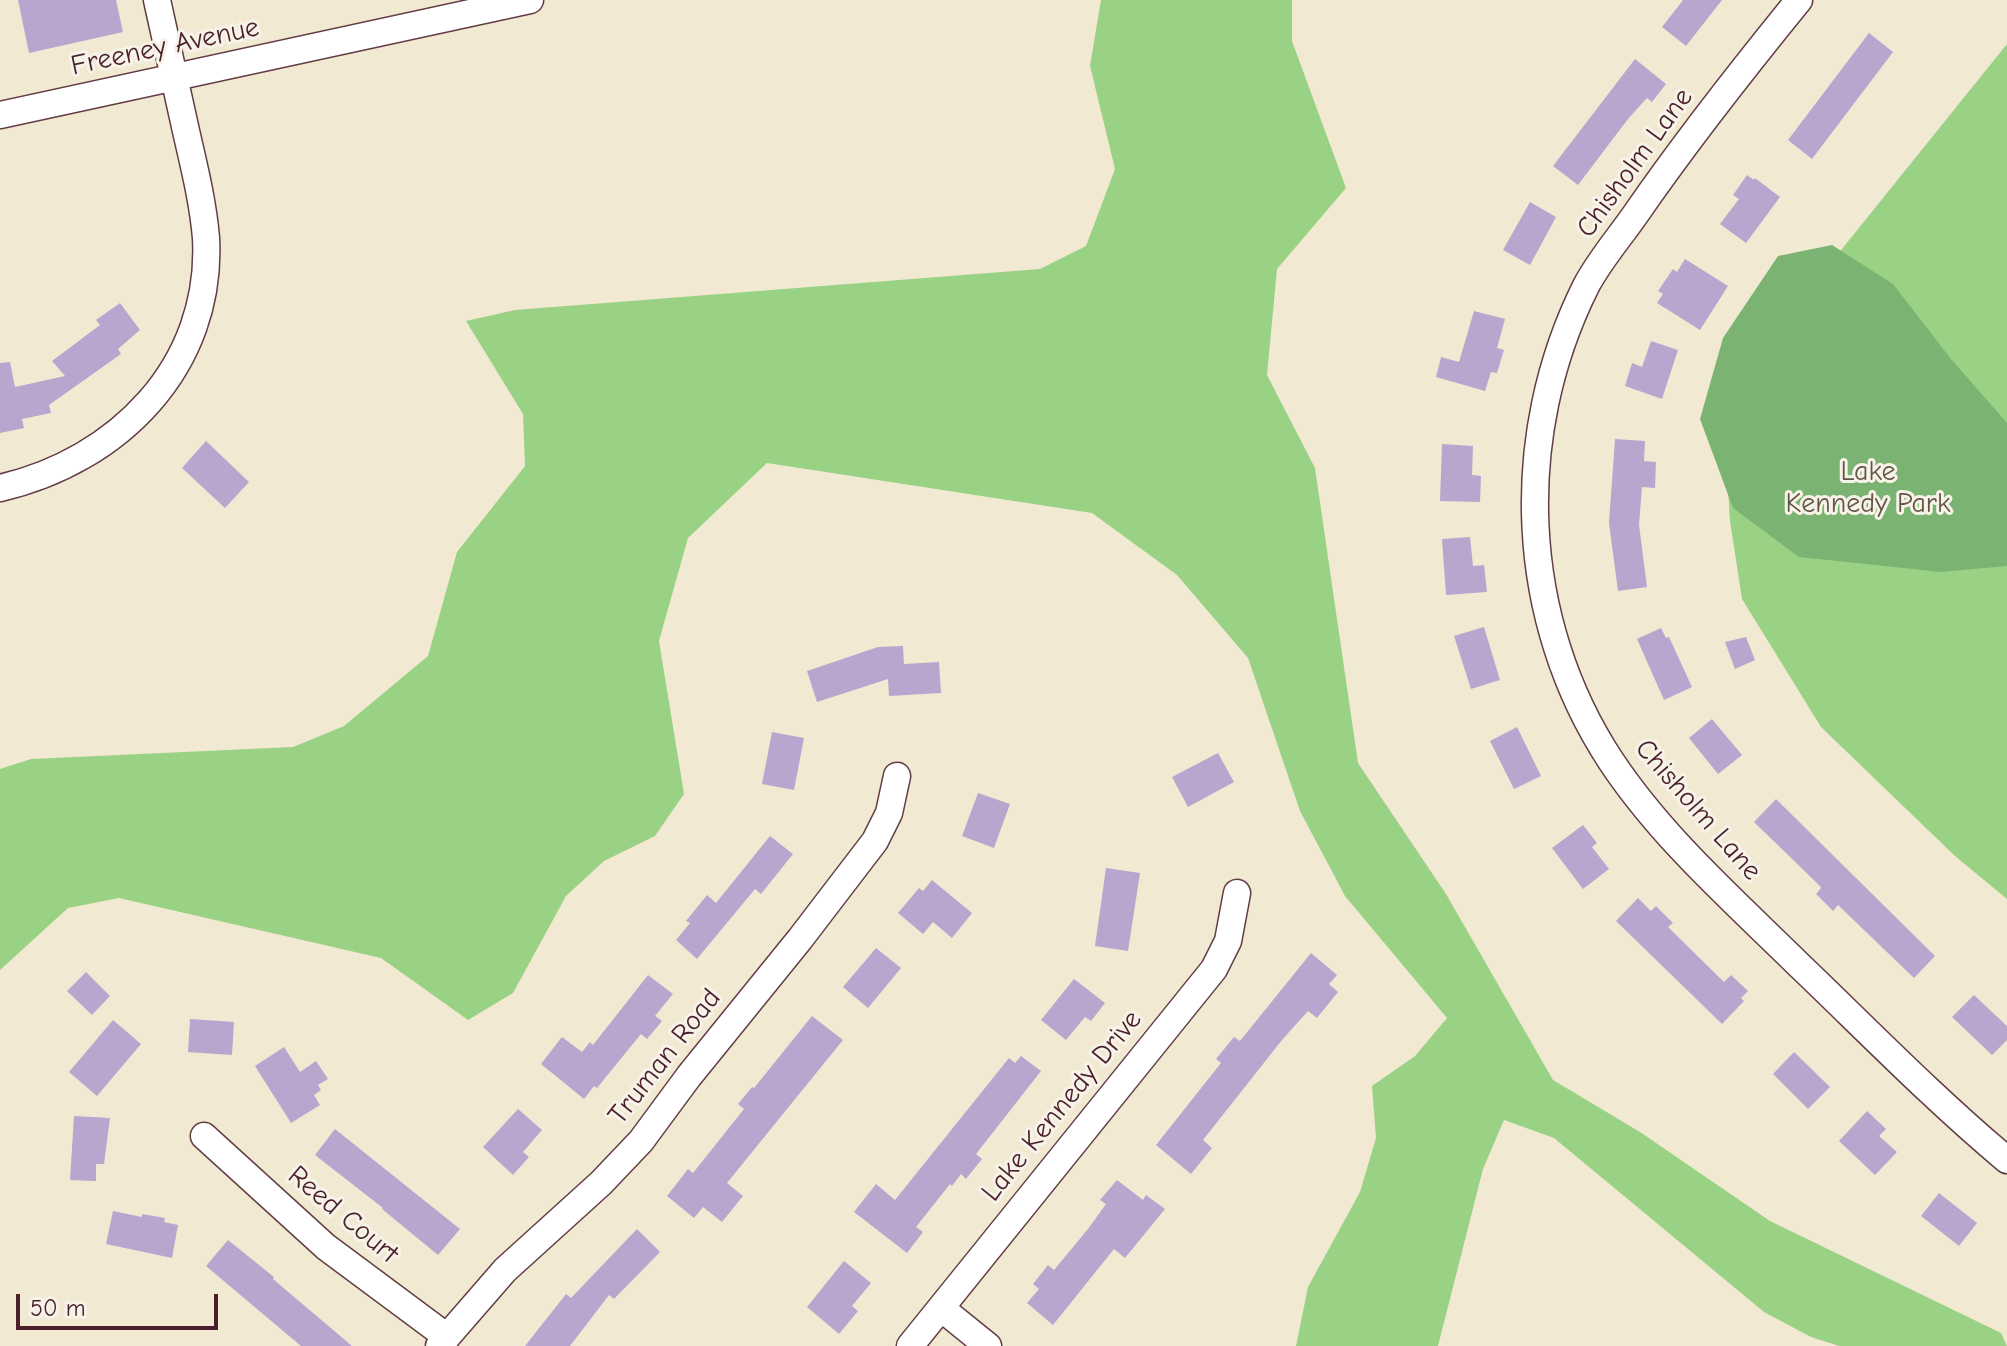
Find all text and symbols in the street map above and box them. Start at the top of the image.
street label: Freeney Avenue [68,11,262,83]
street label: Chisholm Lane [1570,82,1700,244]
park label: Lake Kennedy Park [1785,455,1951,521]
street label: Chisholm Lane [1628,733,1768,887]
street label: Truman Road [602,982,728,1132]
street label: Lake Kennedy Drive [975,1004,1149,1208]
street label: Reed Court [281,1159,405,1271]
scale bar [20,1278,222,1328]
text: 50 m [30,1294,86,1322]

